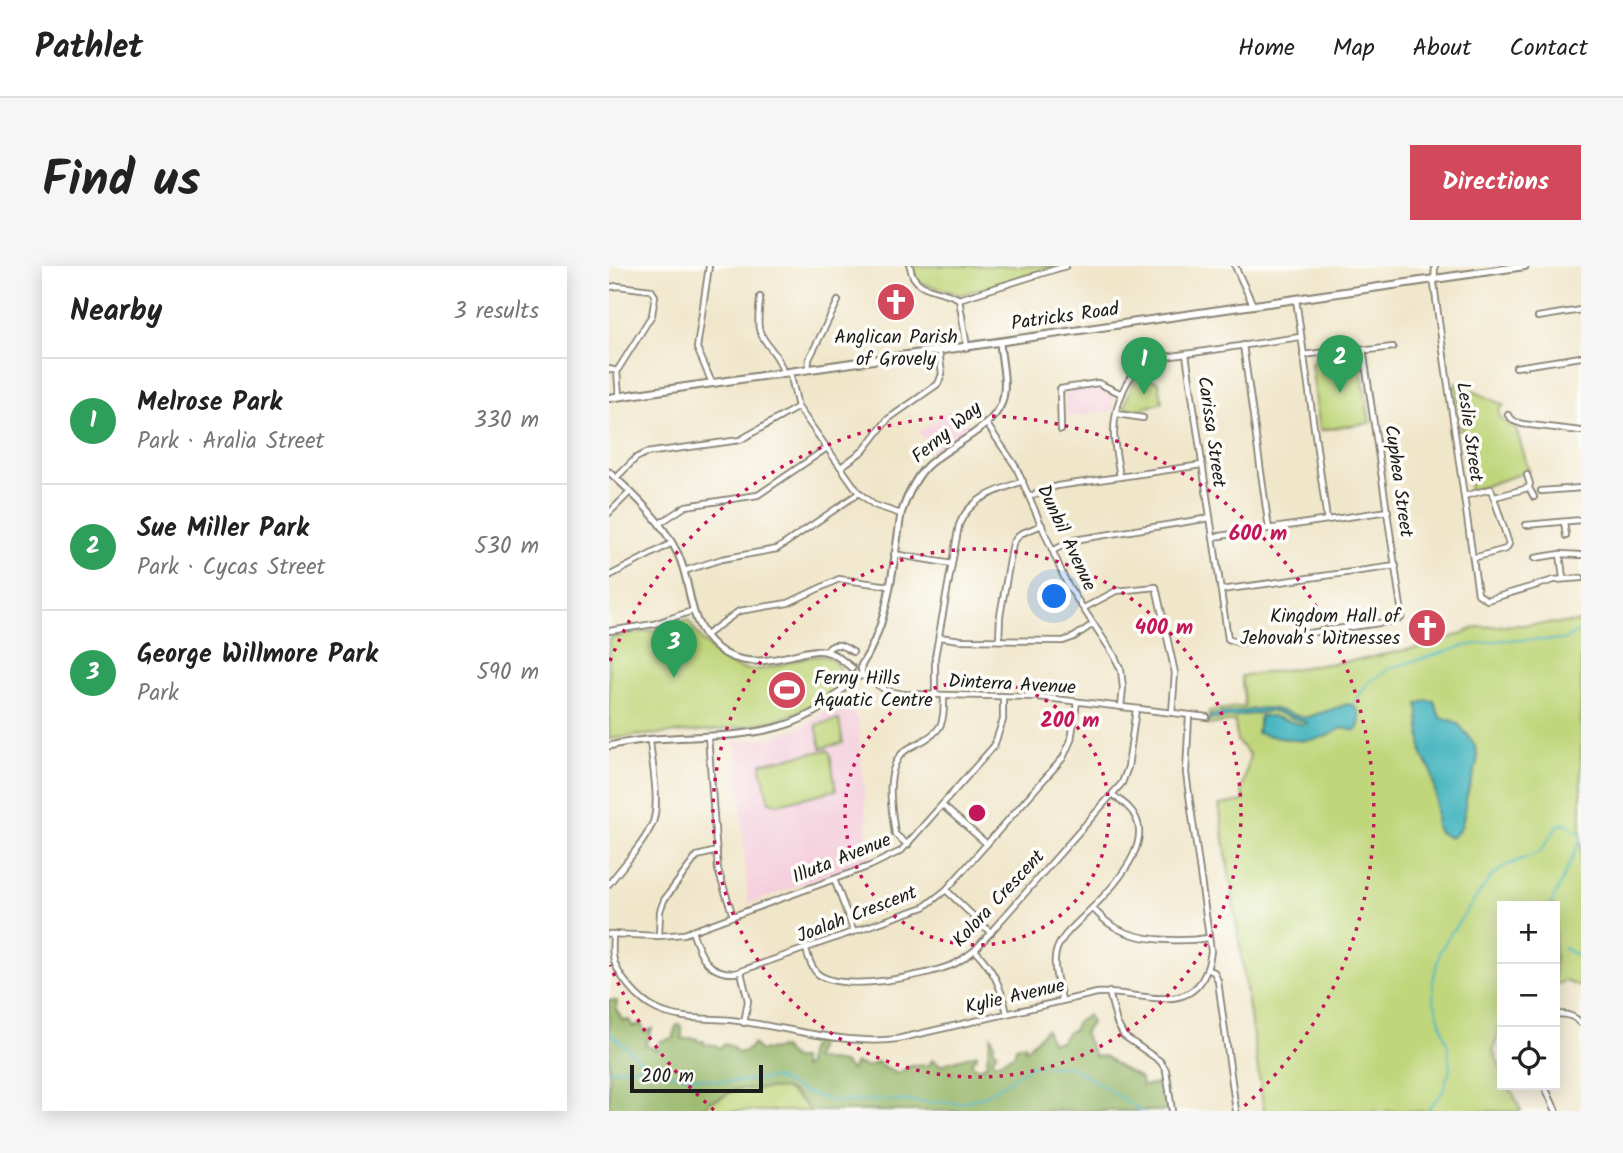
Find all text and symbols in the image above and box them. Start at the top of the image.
text: Pathlet [35,22,143,75]
text: Home [1238,29,1295,68]
text: Map [1333,29,1375,68]
text: About [1413,29,1471,68]
text: Contact [1509,29,1588,68]
text: Find us [42,143,200,221]
button: Directions [1410,145,1581,220]
church icon: Anglican Parish of Grovely [875,281,917,323]
text: Nearby [70,288,162,336]
text: 3 results [453,294,539,330]
street label: Patricks Road [1009,295,1121,339]
place label: Anglican Parish of Grovely [834,323,958,375]
pin: 2 [1317,335,1363,393]
pin: 1 [1121,337,1167,395]
street label: Carissa Street [1188,374,1234,490]
street label: Leslie Street [1447,380,1491,485]
text: Melrose Park [137,382,282,424]
street label: Ferny Way [905,394,990,472]
text: 1 [90,403,96,439]
text: 330 m [474,403,539,439]
street label: Cuphea Street [1375,423,1421,540]
text: Park · Aralia Street [137,424,324,460]
street label: Dunbil Avenue [1028,480,1104,597]
text: Sue Miller Park [137,508,309,550]
text: 600 m [1229,518,1287,551]
text: 2 [86,529,100,565]
text: 530 m [474,529,539,565]
text: Park · Cycas Street [137,550,326,586]
your location [1037,579,1071,613]
place label: Kingdom Hall of Jehovah's Witnesses [1240,602,1402,654]
church icon: Kingdom Hall of Jehovah's Witnesses [1406,607,1448,649]
text: 400 m [1135,612,1193,645]
pin: 3 [651,620,697,678]
text: George Willmore Park [137,634,378,676]
text: 3 [87,655,99,691]
text: 590 m [476,655,539,691]
place label: Ferny Hills Aquatic Centre [814,664,933,716]
street label: Dinterra Avenue [947,667,1077,703]
sports icon: Ferny Hills Aquatic Centre [766,669,808,711]
text: Park [137,676,179,712]
text: 200 m [1040,705,1100,738]
centre of rings [965,801,989,825]
street label: Illuta Avenue [788,825,896,892]
street label: Kolora Crescent [946,843,1053,955]
street label: Joalah Crescent [793,878,922,952]
map controls [1497,901,1560,1090]
button: + [1497,901,1560,964]
button: − [1497,964,1560,1027]
street label: Kylie Avenue [962,971,1068,1023]
button: locate [1497,1027,1560,1090]
scale bar [630,1062,763,1094]
text: 200 m [641,1062,694,1092]

